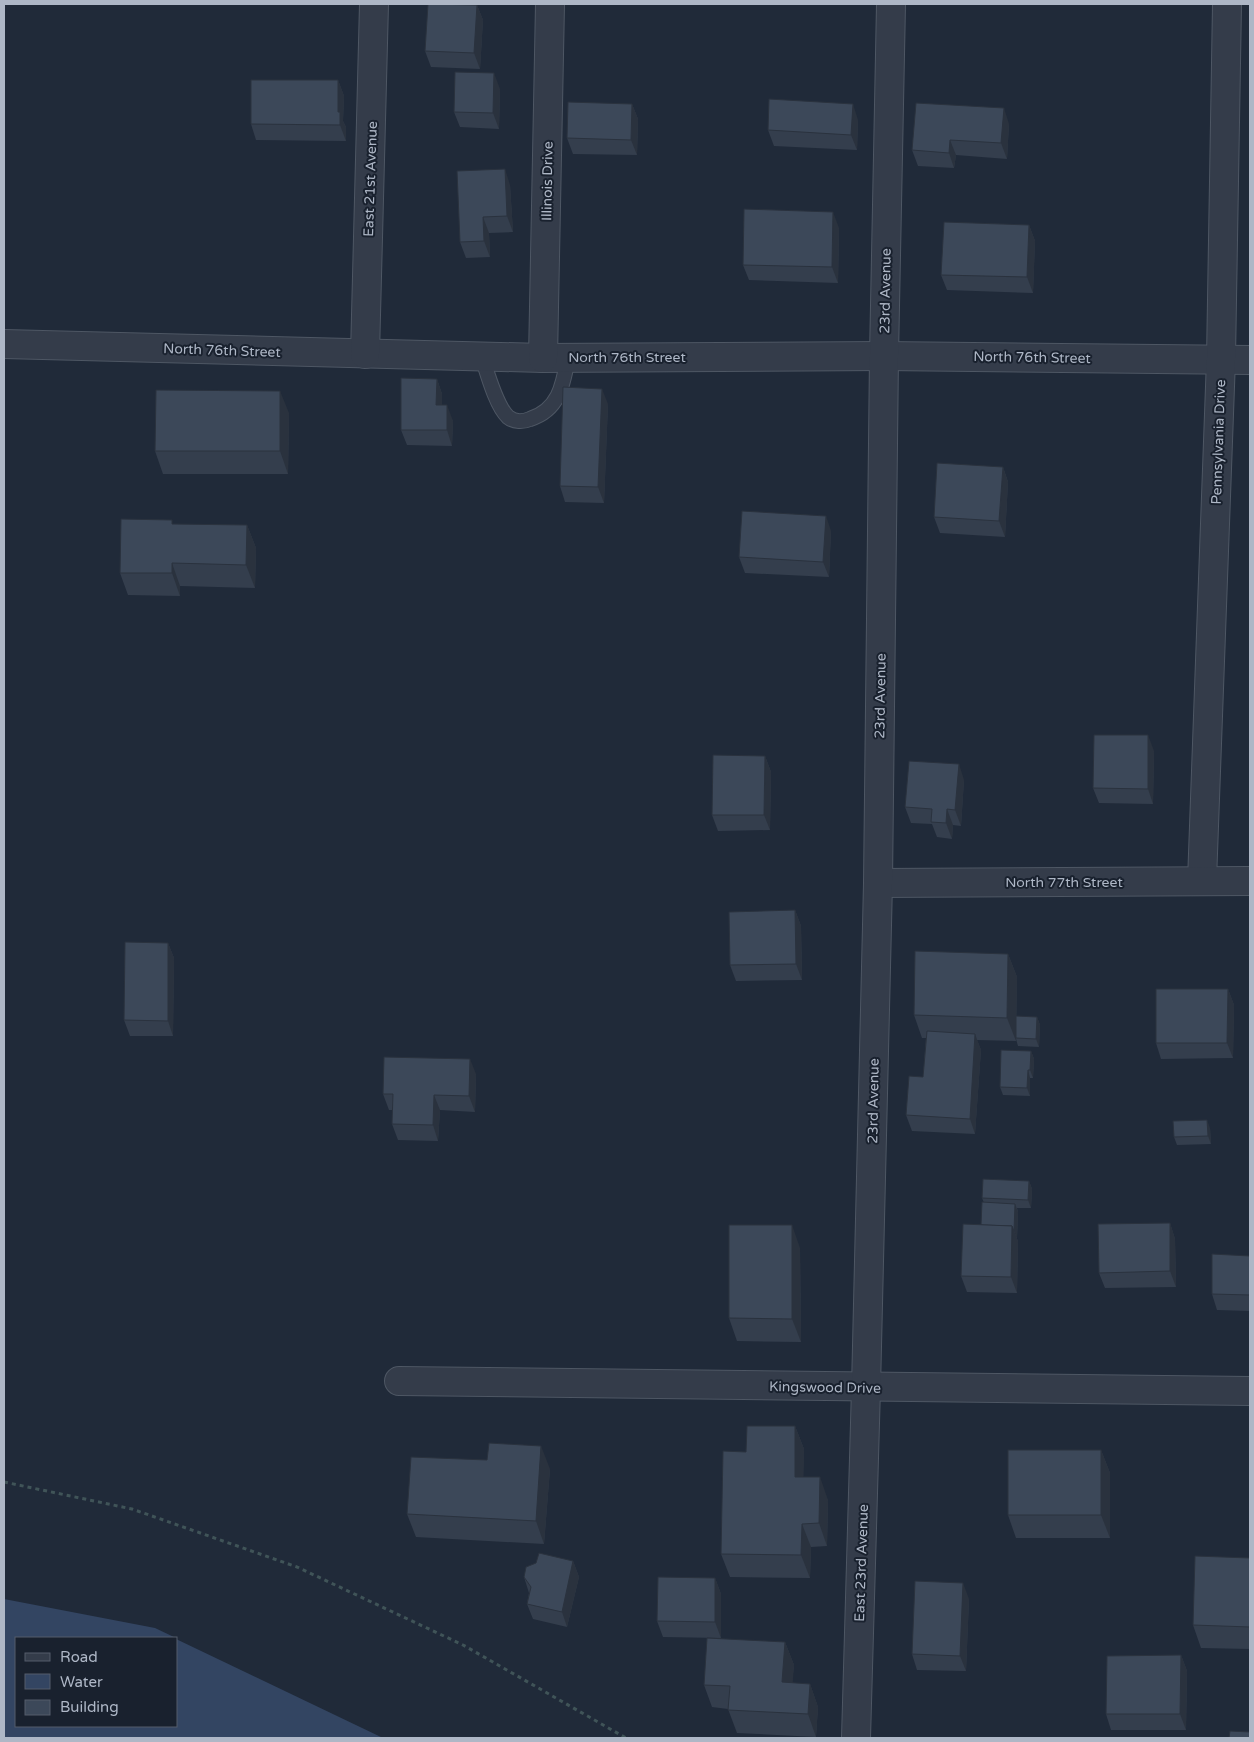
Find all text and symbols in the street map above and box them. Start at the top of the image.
street label: East 21st Avenue [360,121,381,237]
street label: Illinois Drive [538,141,557,221]
street label: 23rd Avenue [876,248,895,334]
street label: North 76th Street [163,340,282,361]
street label: North 76th Street [973,348,1092,367]
street label: North 76th Street [568,349,686,366]
street label: Pennsylvania Drive [1208,379,1229,505]
street label: 23rd Avenue [871,653,890,739]
street label: North 77th Street [1005,874,1123,891]
street label: 23rd Avenue [864,1058,883,1144]
street label: Kingswood Drive [769,1378,881,1397]
street label: East 23rd Avenue [851,1504,872,1622]
legend [15,1637,178,1727]
text: Road [60,1648,98,1666]
text: Water [60,1673,103,1691]
text: Building [60,1698,119,1716]

